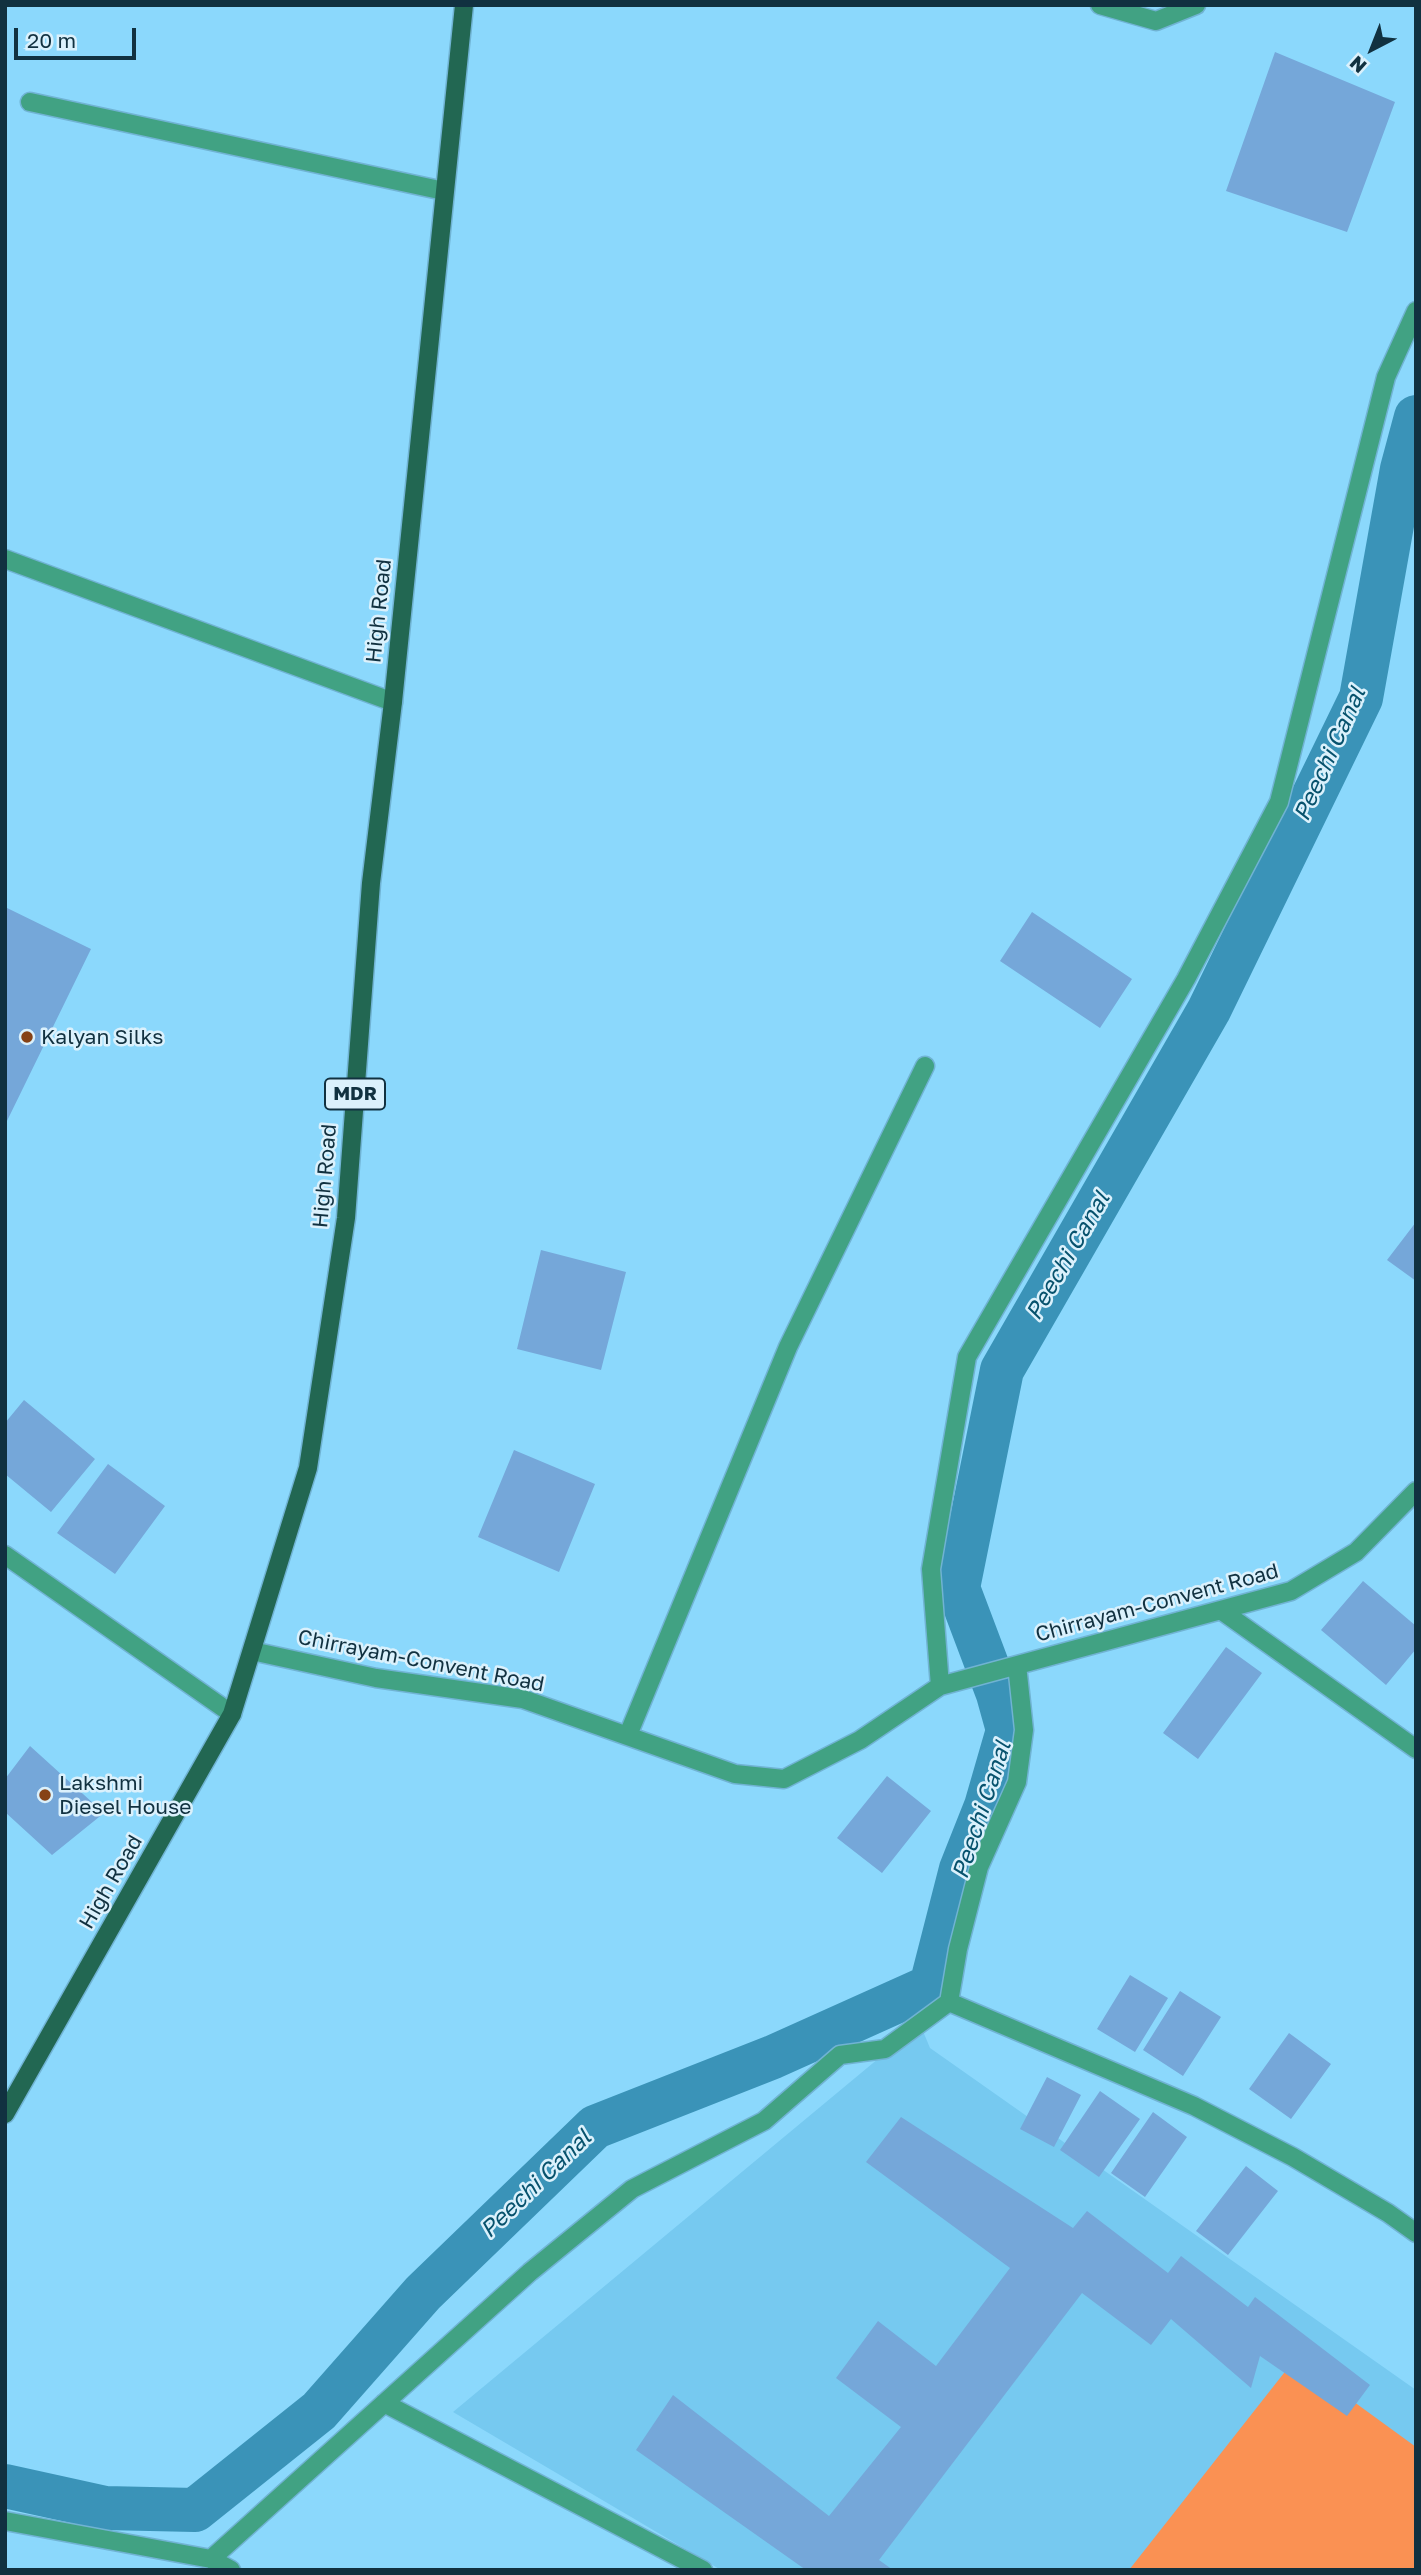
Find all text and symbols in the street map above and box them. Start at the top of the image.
scale bar [18,14,140,58]
north arrow [1337,14,1407,84]
text: 20 m [27,27,76,53]
text: N [1345,52,1371,78]
street label: High Road [361,558,397,664]
water label: Peechi Canal [1288,683,1372,825]
place label: Kalyan Silks [41,1024,163,1050]
marker: Kalyan Silks [19,1029,35,1045]
road number: MDR [325,1078,385,1110]
street label: High Road [308,1123,342,1229]
water label: Peechi Canal [1020,1187,1116,1325]
street label: Chirrayam-Convent Road [1033,1558,1281,1648]
street label: Chirrayam-Convent Road [296,1625,546,1697]
water label: Peechi Canal [947,1738,1017,1882]
place label: Lakshmi Diesel House [59,1770,191,1820]
marker: Lakshmi Diesel House [37,1787,53,1803]
street label: High Road [74,1831,148,1933]
water label: Peechi Canal [475,2124,597,2244]

